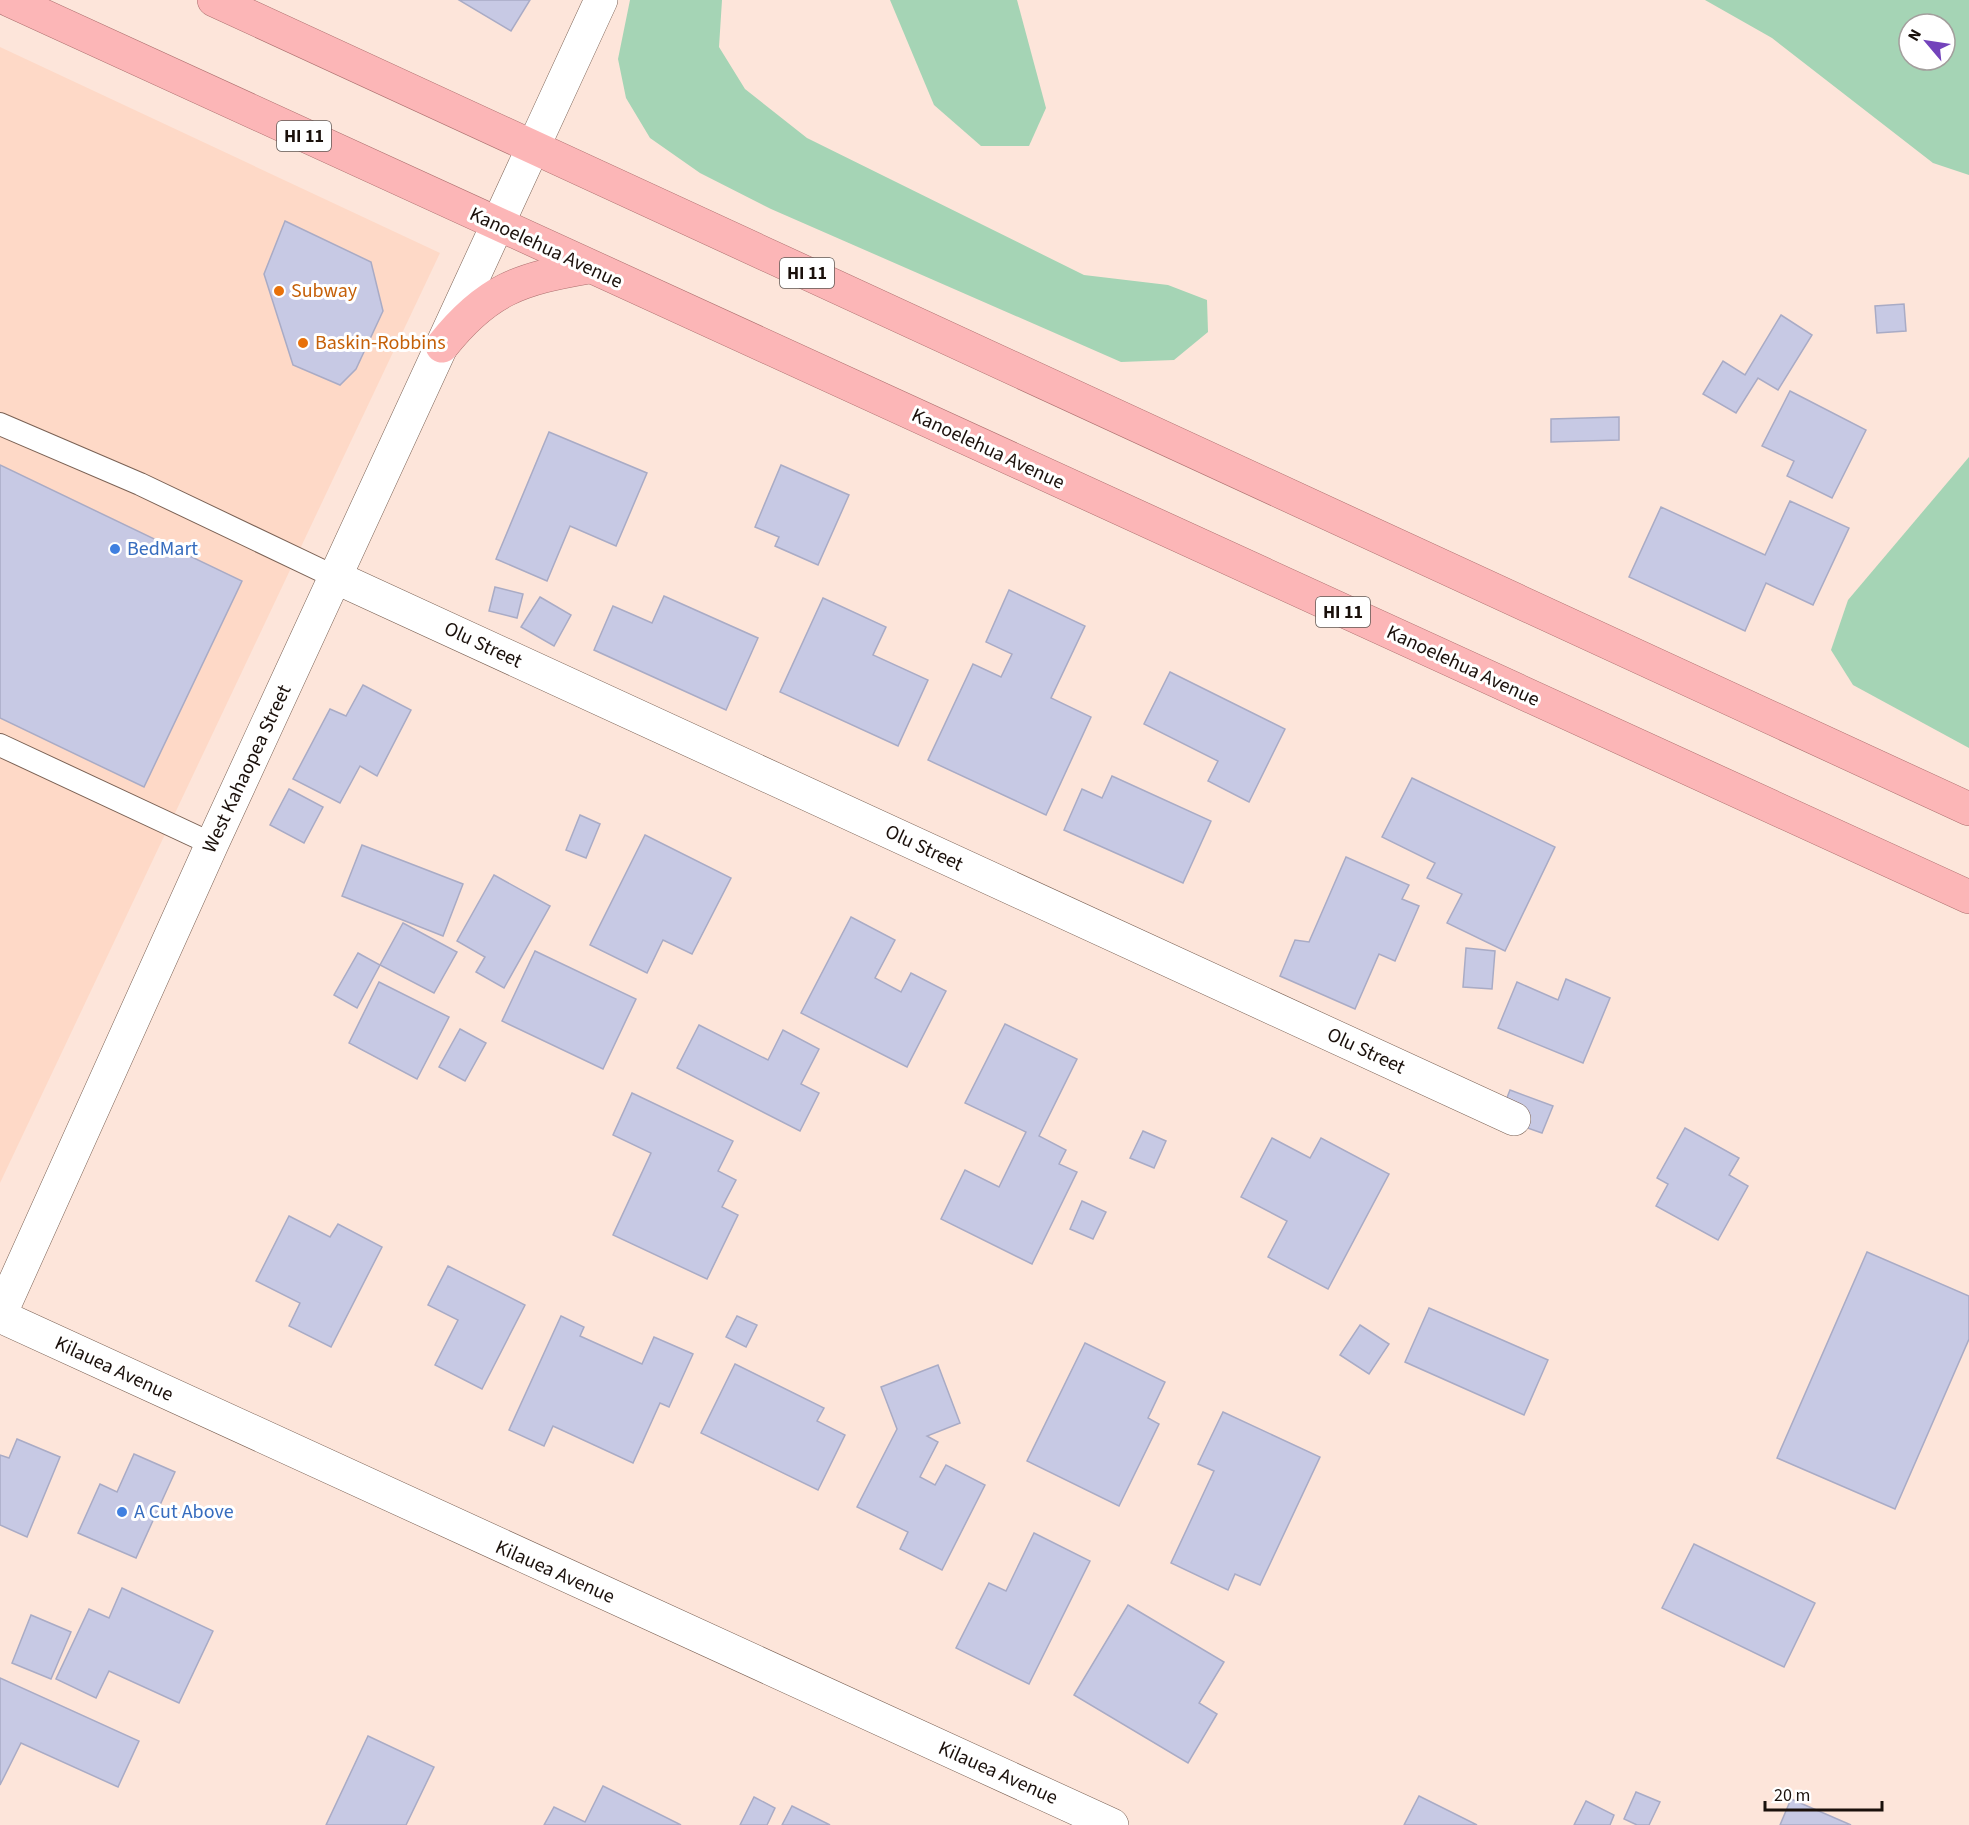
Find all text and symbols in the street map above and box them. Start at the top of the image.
north arrow [1897,12,1957,72]
text: N [1903,25,1927,45]
road number: HI 11 [277,121,331,151]
street label: Kanoelehua Avenue [465,200,627,296]
road number: HI 11 [780,258,834,288]
place label: Subway [291,277,358,305]
marker: Subway [272,284,286,298]
place label: Baskin-Robbins [315,329,446,357]
marker: Baskin-Robbins [296,336,310,350]
street label: Kanoelehua Avenue [907,401,1069,497]
place label: BedMart [127,535,198,563]
marker: BedMart [108,542,122,556]
road number: HI 11 [1316,597,1370,627]
street label: Olu Street [439,615,527,675]
street label: Kanoelehua Avenue [1382,618,1544,714]
street label: West Kahaopea Street [196,680,298,858]
street label: Olu Street [880,818,968,878]
street label: Olu Street [1322,1021,1410,1081]
street label: Kilauea Avenue [50,1329,178,1409]
place label: A Cut Above [134,1498,234,1526]
marker: A Cut Above [115,1505,129,1519]
street label: Kilauea Avenue [491,1533,619,1611]
street label: Kilauea Avenue [934,1734,1062,1812]
scale bar [1765,1774,1882,1812]
text: 20 m [1774,1783,1810,1808]

